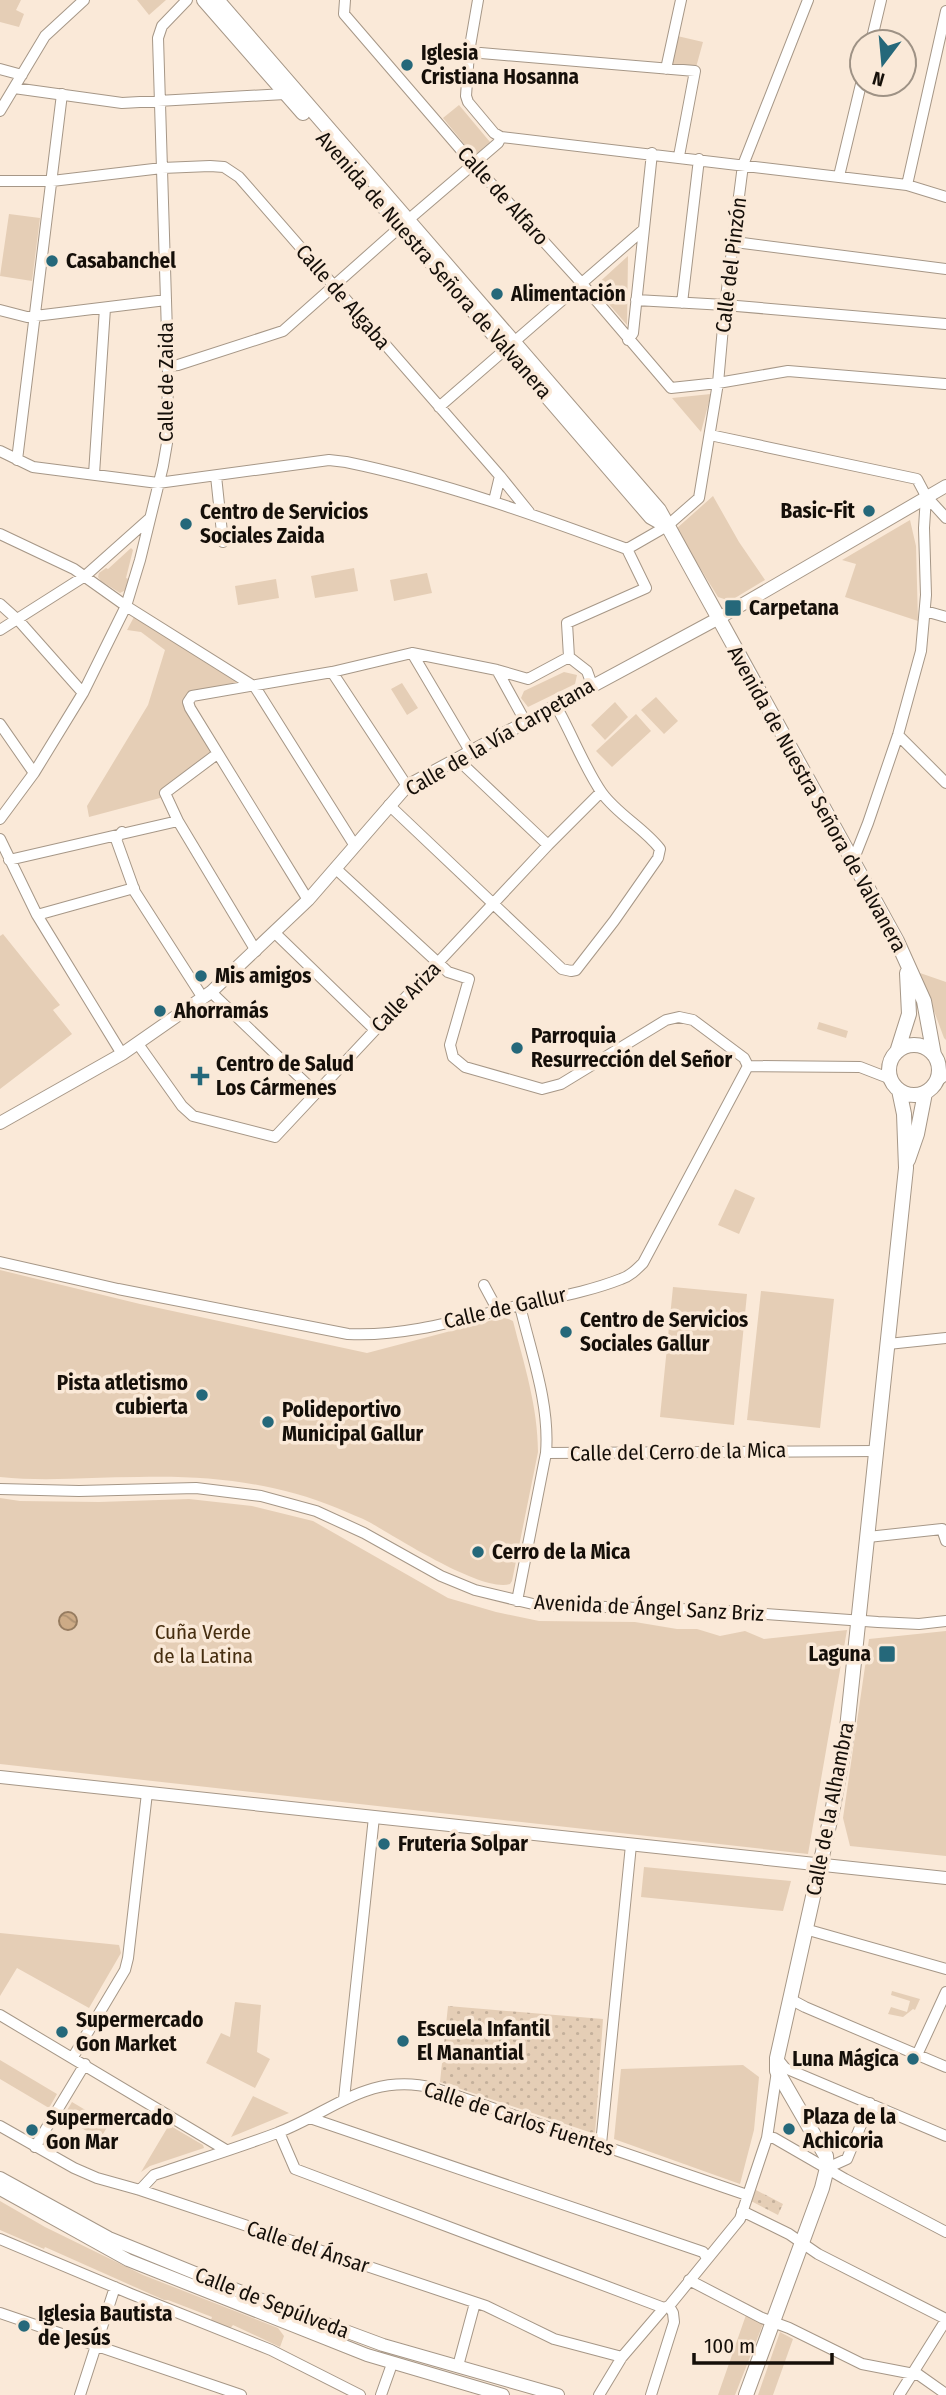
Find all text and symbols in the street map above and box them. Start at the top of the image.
north arrow [848,28,918,98]
place label: Iglesia Cristiana Hosanna [421,40,579,90]
marker: Iglesia Cristiana Hosanna [399,57,415,73]
text: N [870,66,887,91]
street label: Avenida de Nuestra Señora de Valvanera [311,126,557,404]
street label: Calle de Alfaro [452,141,554,251]
street label: Calle del Pinzón [710,196,752,334]
street label: Calle de Algaba [290,239,396,355]
place label: Casabanchel [66,248,176,274]
marker: Casabanchel [44,253,60,269]
place label: Alimentación [510,281,626,307]
marker: Alimentación [489,286,505,302]
street label: Calle de Zaida [153,322,179,442]
place label: Basic-Fit [780,498,856,524]
place label: Centro de Servicios Sociales Zaida [200,499,368,549]
marker: Basic-Fit [861,503,877,519]
marker: Centro de Servicios Sociales Zaida [178,516,194,532]
place label: Carpetana [749,595,839,621]
marker: Carpetana [723,598,743,618]
street label: Avenida de Nuestra Señora de Valvanera [722,641,912,957]
street label: Calle de la Vía Carpetana [401,672,599,802]
street label: Calle Ariza [366,956,446,1038]
place label: Mis amigos [215,963,311,989]
marker: Mis amigos [193,968,209,984]
place label: Ahorramás [173,998,268,1024]
marker: Ahorramás [152,1003,168,1019]
place label: Parroquia Resurrección del Señor [531,1023,733,1073]
marker: Parroquia Resurrección del Señor [509,1040,525,1056]
place label: Centro de Salud Los Cármenes [216,1051,354,1101]
marker: Centro de Salud Los Cármenes [190,1066,210,1086]
street label: Calle de Gallur [441,1281,569,1335]
place label: Centro de Servicios Sociales Gallur [580,1307,748,1357]
marker: Centro de Servicios Sociales Gallur [558,1324,574,1340]
place label: Pista atletismo cubierta [57,1370,188,1420]
marker: Pista atletismo cubierta [194,1387,210,1403]
place label: Polideportivo Municipal Gallur [282,1397,424,1447]
marker: Polideportivo Municipal Gallur [260,1414,276,1430]
street label: Calle del Cerro de la Mica [570,1437,786,1467]
place label: Cerro de la Mica [492,1539,630,1565]
marker: Cerro de la Mica [470,1544,486,1560]
street label: Avenida de Ángel Sanz Briz [533,1589,765,1627]
park label: Cuña Verde de la Latina [153,1619,253,1669]
place label: Laguna [809,1641,871,1667]
marker: Laguna [877,1644,897,1664]
street label: Calle de la Alhambra [800,1720,860,1898]
place label: Frutería Solpar [398,1831,528,1857]
marker: Frutería Solpar [376,1836,392,1852]
place label: Supermercado Gon Market [76,2007,203,2057]
place label: Escuela Infantil El Manantial [417,2016,550,2066]
marker: Supermercado Gon Market [54,2024,70,2040]
marker: Escuela Infantil El Manantial [395,2033,411,2049]
place label: Luna Mágica [792,2046,899,2072]
marker: Luna Mágica [905,2051,921,2067]
street label: Calle de Carlos Fuentes [421,2076,617,2162]
place label: Plaza de la Achicoria [802,2104,896,2154]
place label: Supermercado Gon Mar [46,2105,173,2155]
marker: Plaza de la Achicoria [781,2121,797,2137]
marker: Supermercado Gon Mar [24,2122,40,2138]
street label: Calle del Ánsar [243,2215,373,2279]
street label: Calle de Sepúlveda [191,2262,353,2344]
place label: Iglesia Bautista de Jesús [38,2301,173,2351]
marker: Iglesia Bautista de Jesús [16,2318,32,2334]
scale bar [694,2322,832,2366]
text: 100 m [704,2333,755,2359]

